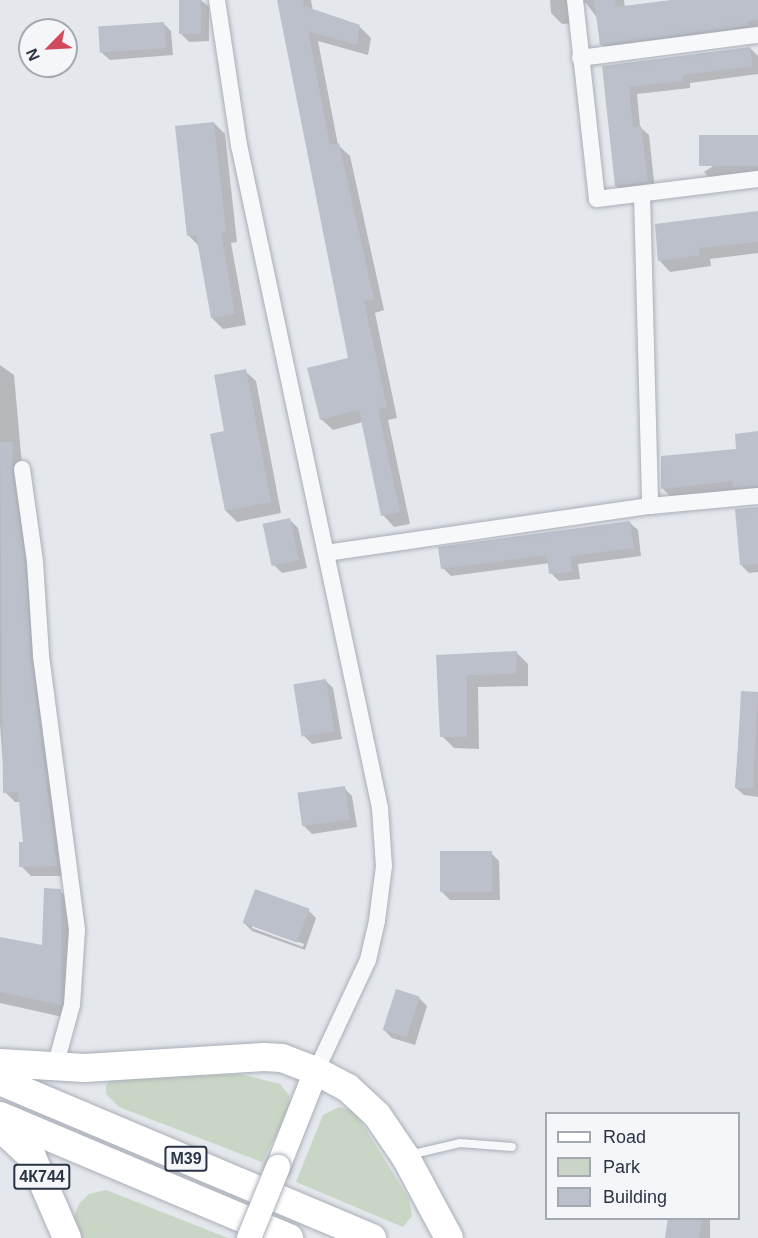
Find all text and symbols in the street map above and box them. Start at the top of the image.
north arrow [18,18,78,78]
text: N [23,46,43,63]
legend [545,1112,740,1220]
text: Road [603,1127,646,1147]
road number: M39 [164,1146,208,1172]
text: Park [603,1157,640,1177]
road number: 4К744 [12,1164,72,1190]
text: Building [603,1187,667,1207]

